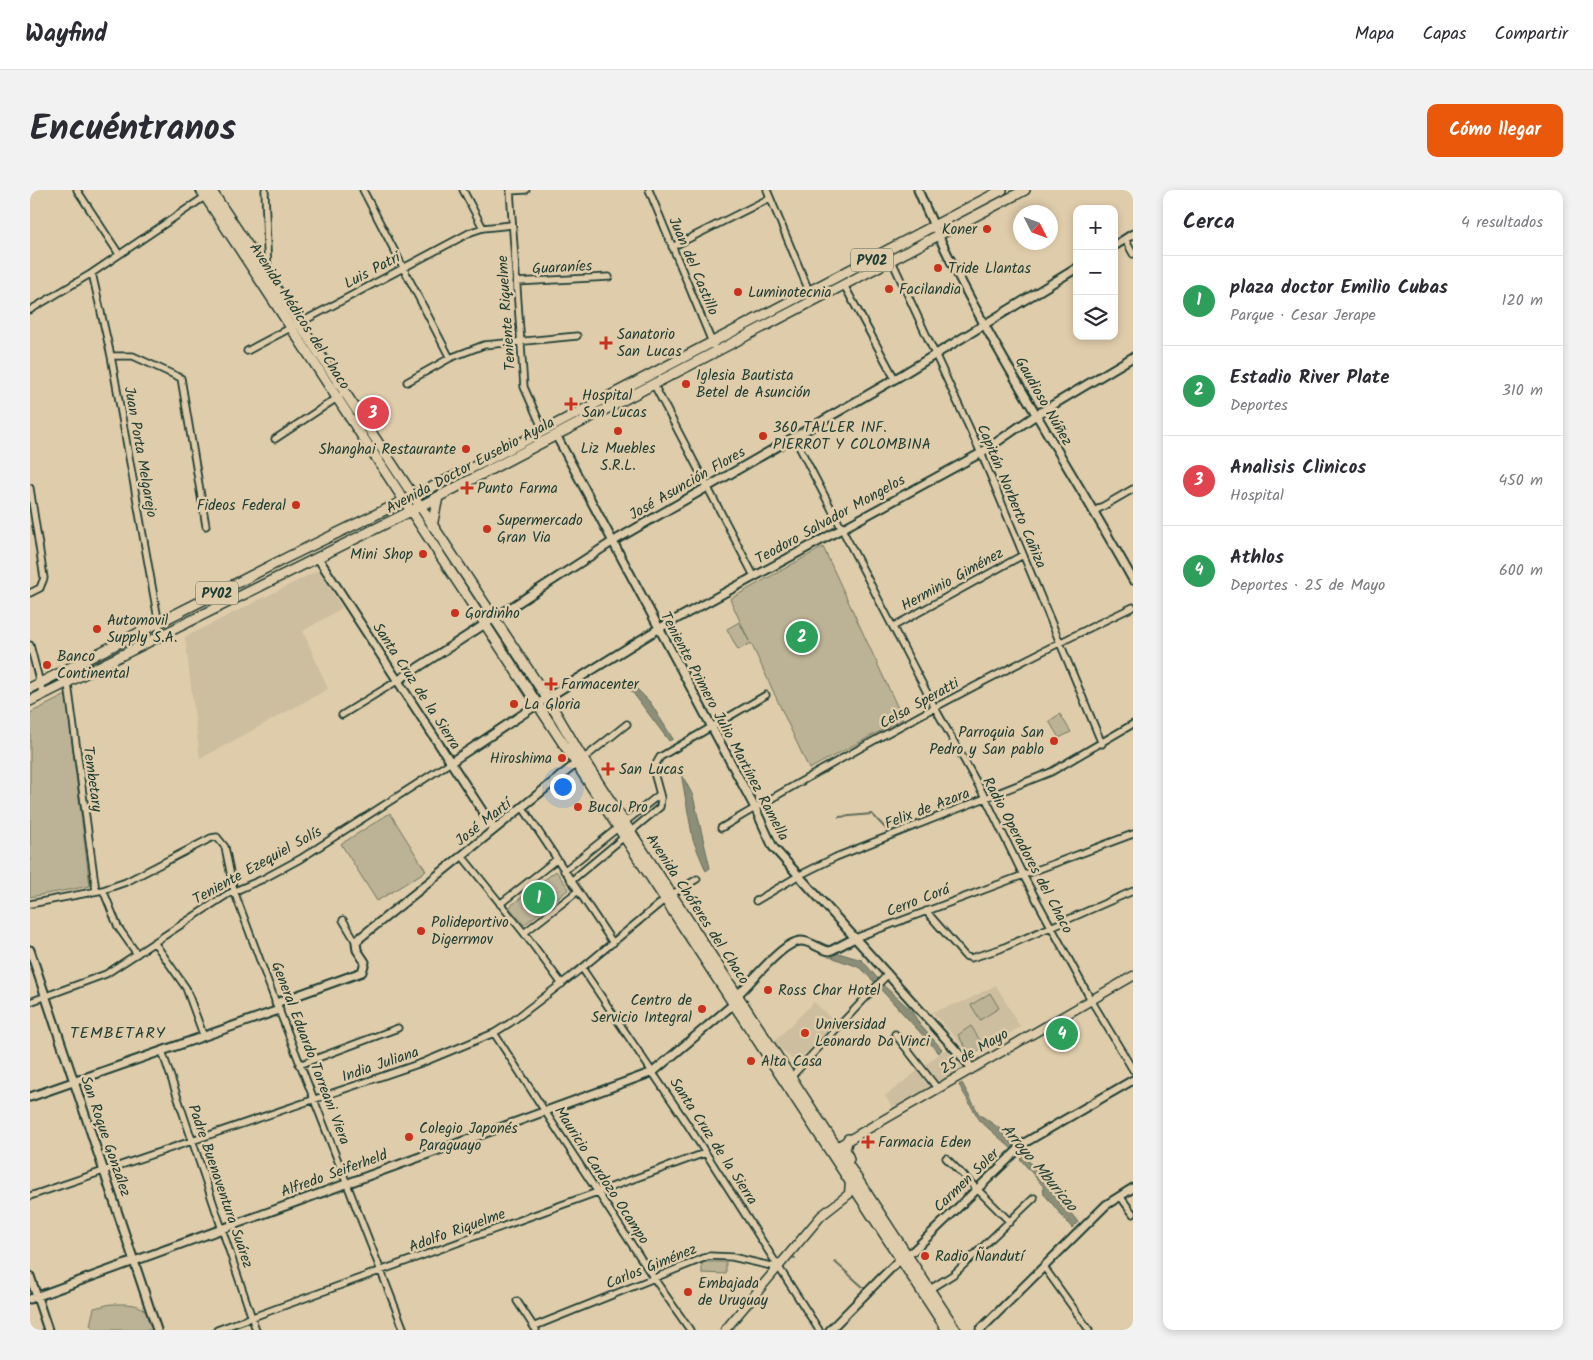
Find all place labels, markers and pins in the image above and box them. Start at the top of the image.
place label: Koner [942,218,978,242]
marker: Koner [981,223,993,235]
place label: Tride Llantas [948,257,1032,281]
marker: Tride Llantas [932,262,944,274]
place label: Facilandia [899,278,961,302]
place label: Luminotecnia [748,281,832,305]
marker: Facilandia [883,283,895,295]
marker: Luminotecnia [732,286,744,298]
place label: Sanatorio San Lucas [617,323,682,364]
marker: Sanatorio San Lucas [599,336,613,350]
place label: Iglesia Bautista Betel de Asunción [696,364,811,405]
marker: Iglesia Bautista Betel de Asunción [680,378,692,390]
place label: Hospital San Lucas [582,384,647,425]
pin: 3 [357,394,389,432]
marker: Hospital San Lucas [564,397,578,411]
place label: 360 TALLER INF. PIERROT Y COLOMBINA [773,416,931,457]
marker: Liz Muebles S.R.L. [612,425,624,437]
marker: 360 TALLER INF. PIERROT Y COLOMBINA [757,430,769,442]
place label: Liz Muebles S.R.L. [581,437,656,478]
place label: Shanghai Restaurante [319,438,456,462]
marker: Shanghai Restaurante [460,443,472,455]
place label: Punto Farma [477,477,558,501]
marker: Punto Farma [461,482,473,494]
place label: Fideos Federal [197,494,286,518]
marker: Fideos Federal [290,499,302,511]
place label: Supermercado Gran Via [497,509,583,550]
marker: Supermercado Gran Via [481,523,493,535]
place label: Mini Shop [350,543,413,567]
marker: Mini Shop [417,548,429,560]
place label: Gordinho [465,602,520,626]
marker: Gordinho [449,607,461,619]
place label: Automovil Supply S.A. [107,609,177,650]
pin: 2 [786,618,818,656]
marker: Automovil Supply S.A. [91,623,103,635]
place label: Banco Continental [57,645,130,686]
marker: Banco Continental [41,659,53,671]
place label: Farmacenter [561,673,640,697]
marker: Farmacenter [545,678,557,690]
place label: La Gloria [524,693,580,717]
marker: La Gloria [508,698,520,710]
place label: Parroquia San Pedro y San pablo [929,721,1044,762]
marker: Parroquia San Pedro y San pablo [1048,735,1060,747]
place label: Hiroshima [490,747,552,771]
marker: Hiroshima [556,752,568,764]
place label: San Lucas [619,758,684,782]
marker: San Lucas [601,762,615,776]
place label: Bucol Pro [588,796,648,820]
marker: Bucol Pro [572,801,584,813]
pin: 1 [523,879,555,917]
place label: Polideportivo Digerrmov [431,911,509,952]
marker: Polideportivo Digerrmov [415,925,427,937]
place label: Ross Char Hotel [778,979,881,1003]
marker: Ross Char Hotel [762,984,774,996]
place label: Centro de Servicio Integral [591,989,692,1030]
marker: Centro de Servicio Integral [696,1003,708,1015]
place label: Universidad Leonardo Da Vinci [815,1013,931,1054]
pin: 4 [1046,1015,1078,1053]
marker: Universidad Leonardo Da Vinci [799,1027,811,1039]
place label: Alta Casa [761,1050,822,1074]
marker: Alta Casa [745,1055,757,1067]
place label: Colegio Japonés Paraguayo [419,1117,518,1158]
marker: Colegio Japonés Paraguayo [403,1131,415,1143]
place label: Farmacia Eden [878,1131,971,1155]
marker: Farmacia Eden [862,1136,874,1148]
place label: Radio Ñandutí [935,1245,1026,1269]
marker: Radio Ñandutí [919,1250,931,1262]
place label: Embajada de Uruguay [698,1272,769,1313]
marker: Embajada de Uruguay [682,1286,694,1298]

